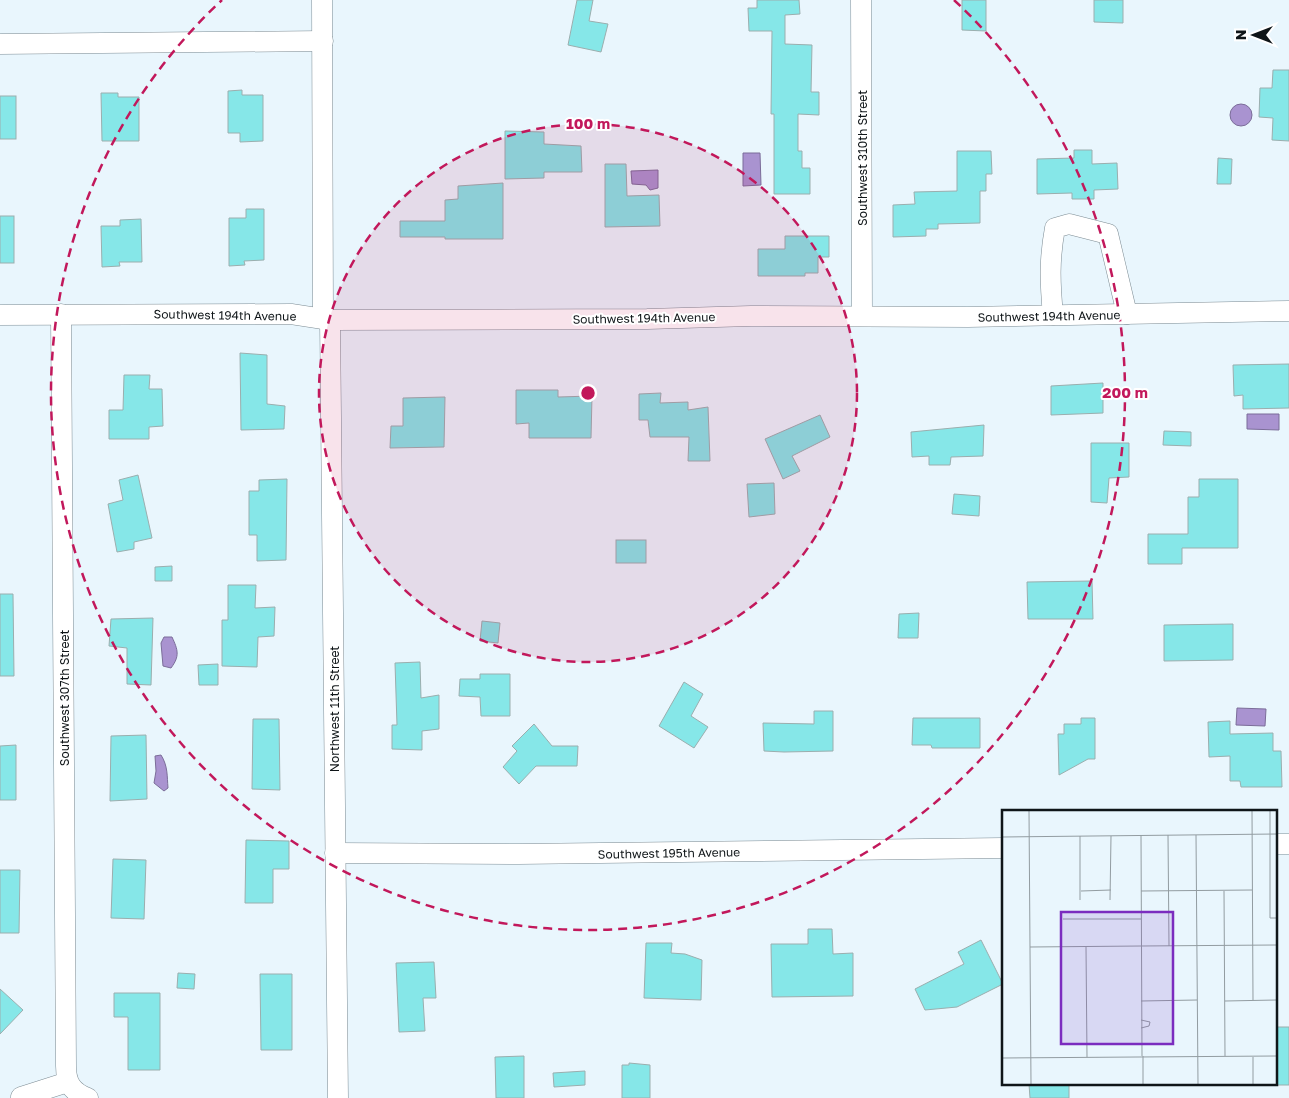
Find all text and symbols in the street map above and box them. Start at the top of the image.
north arrow [1229,10,1279,60]
text: N [1232,30,1249,40]
street label: Southwest 310th Street [855,90,870,226]
text: 100 m [566,114,610,132]
street label: Southwest 194th Avenue [153,306,297,324]
street label: Southwest 194th Avenue [977,307,1121,325]
street label: Southwest 194th Avenue [572,309,716,327]
text: 200 m [1102,383,1148,401]
centre of rings [579,384,597,402]
street label: Southwest 307th Street [57,630,72,766]
street label: Northwest 11th Street [327,646,342,772]
inset map [1002,810,1276,1086]
street label: Southwest 195th Avenue [598,844,740,862]

